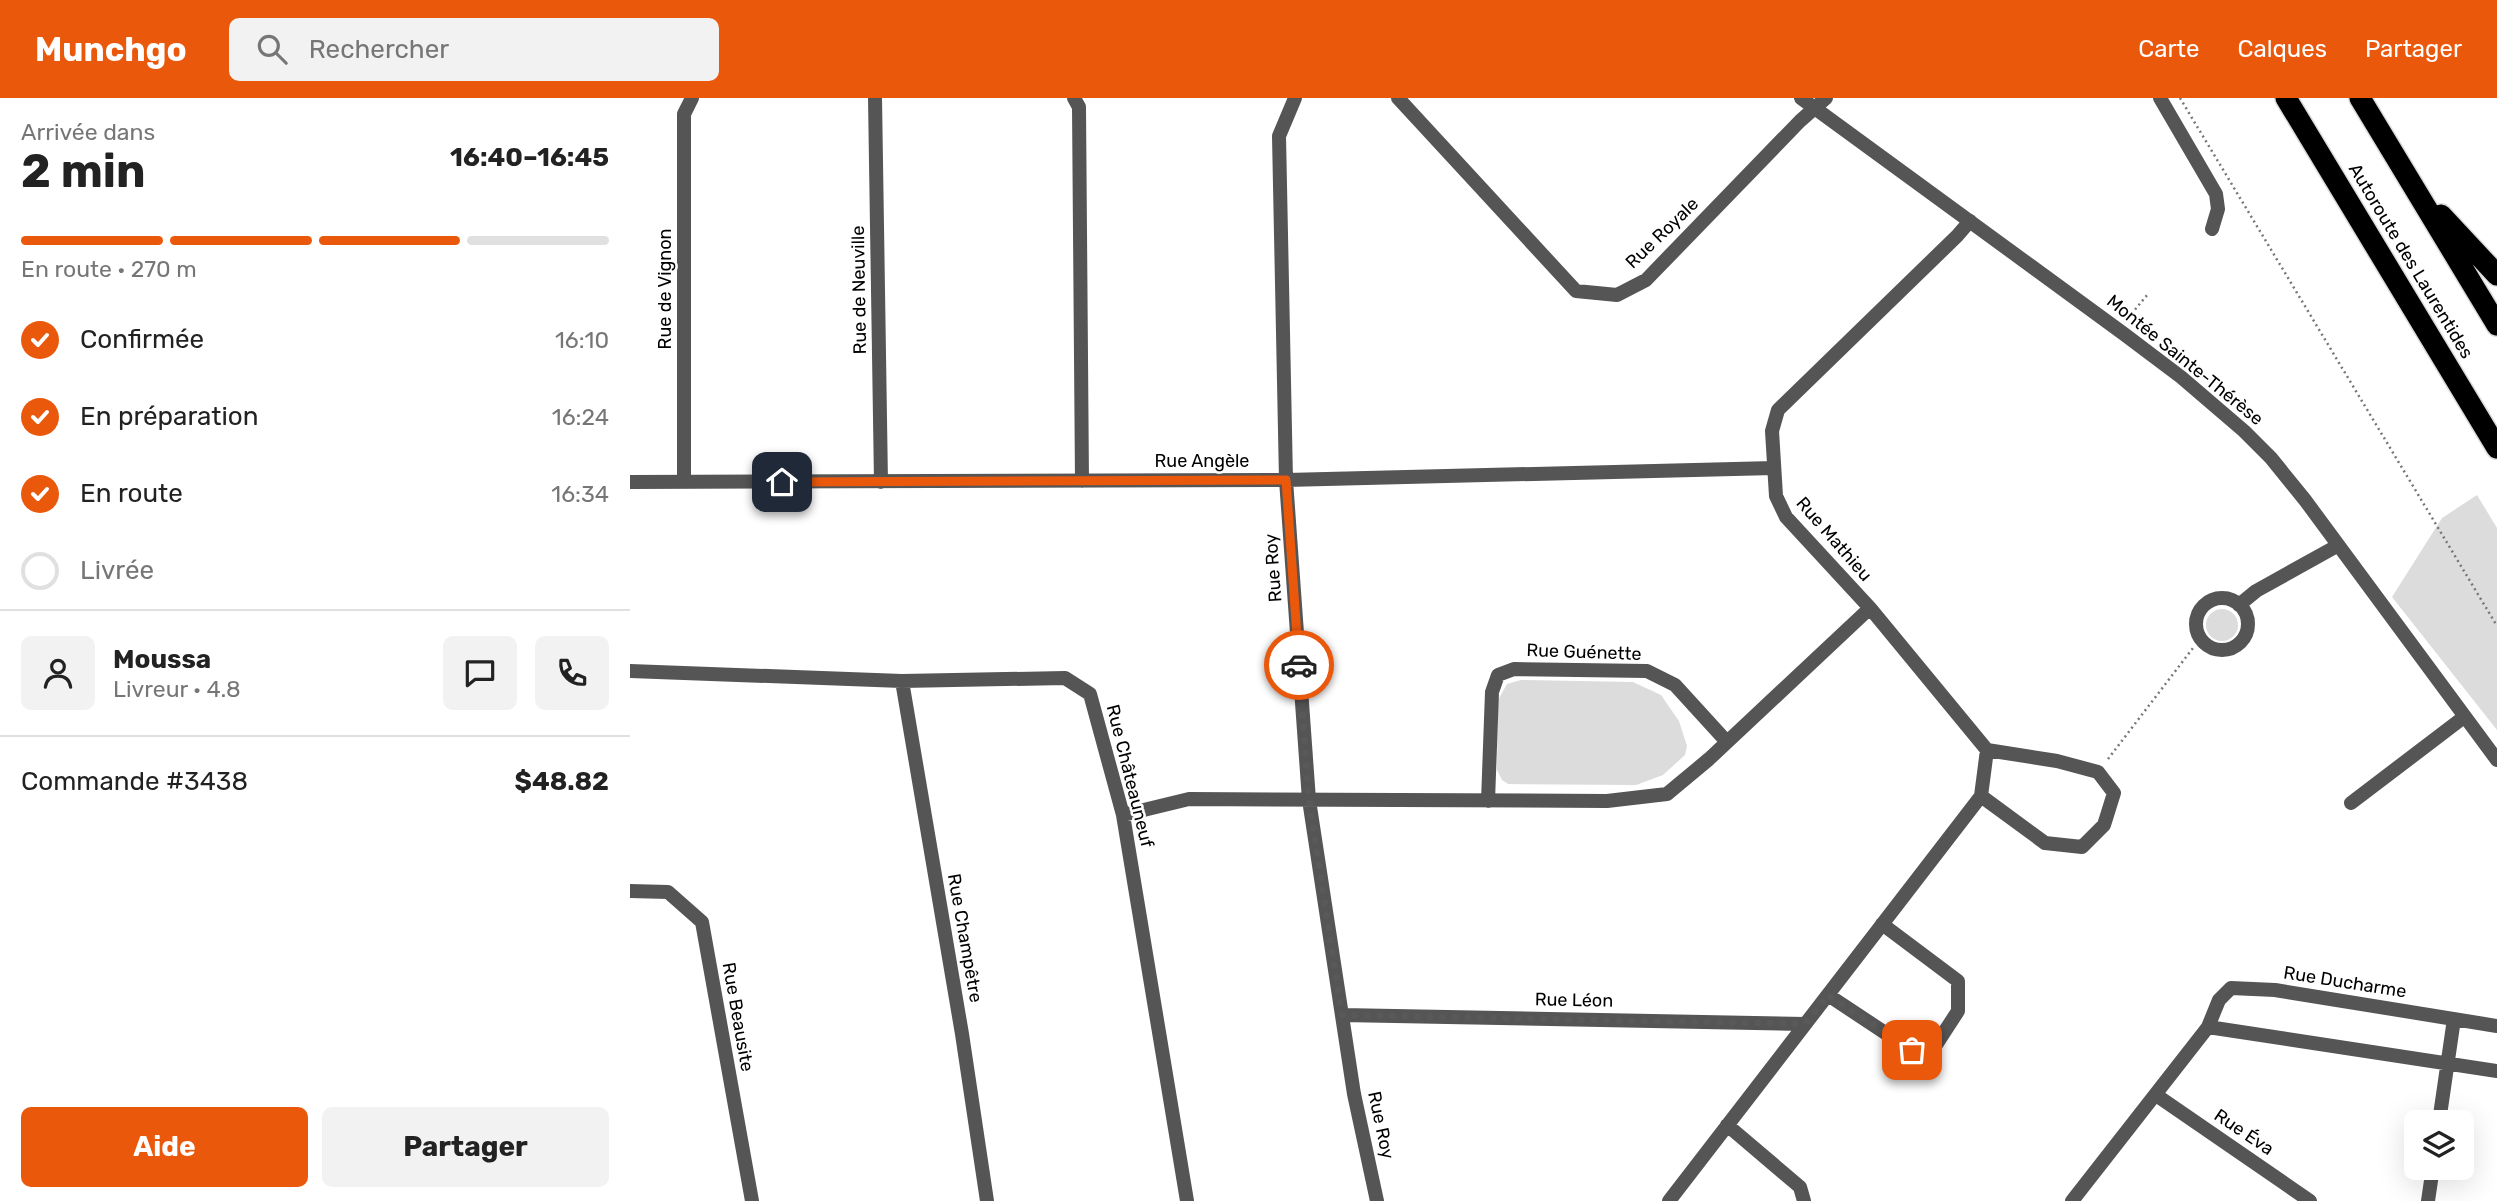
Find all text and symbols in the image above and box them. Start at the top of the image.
search box [229,18,719,81]
text: Munchgo [35,30,187,69]
icon: search [253,30,291,68]
text: Rechercher [309,34,449,65]
text: Carte [2138,35,2199,63]
text: Calques [2237,35,2327,63]
text: Partager [2365,35,2462,63]
text: Arrivée dans [21,118,155,146]
text: 16:40–16:45 [450,142,609,173]
text: 2 min [21,144,146,199]
street label: Autoroute des Laurentides [2344,159,2478,363]
street label: Rue Royale [1621,193,1703,273]
street label: Rue de Neuville [847,225,871,355]
street label: Rue de Vignon [654,229,676,349]
text: En route · 270 m [21,255,197,283]
street label: Montée Sainte-Thérèse [2102,290,2268,430]
icon: check [21,321,59,359]
text: Confirmée [80,324,204,355]
text: 16:10 [555,326,609,354]
icon: check [21,398,59,436]
text: En préparation [80,401,258,432]
text: 16:24 [552,403,609,431]
street label: Rue Angèle [1155,450,1249,472]
pin [752,452,812,512]
icon: home [763,463,801,501]
icon: check [21,475,59,513]
text: En route [80,478,183,509]
text: 16:34 [551,480,609,508]
street label: Rue Mathieu [1791,492,1877,586]
street label: Rue Roy [1260,533,1286,603]
text: Livrée [80,555,154,586]
courier [1264,630,1334,700]
button: person [21,636,95,710]
button: chat [443,636,517,710]
button: phone [535,636,609,710]
street label: Rue Guénette [1526,639,1642,665]
text: Moussa [113,644,211,675]
icon: car [1280,646,1318,684]
text: Livreur · 4.8 [113,675,241,703]
street label: Rue Châteauneuf [1102,702,1158,850]
text: Commande #3438 [21,766,248,797]
text: $48.82 [515,766,609,797]
street label: Rue Champêtre [943,872,987,1004]
street label: Rue Beausite [718,961,758,1073]
street label: Rue Ducharme [2282,961,2408,1003]
street label: Rue Léon [1535,988,1613,1012]
pin [1882,1020,1942,1080]
icon: bag [1893,1031,1931,1069]
street label: Rue Roy [1363,1089,1399,1161]
street label: Rue Éva [2210,1104,2278,1160]
button: Aide [21,1107,308,1187]
button: Partager [322,1107,609,1187]
map controls [2404,1110,2474,1180]
button: layers [2404,1110,2474,1180]

